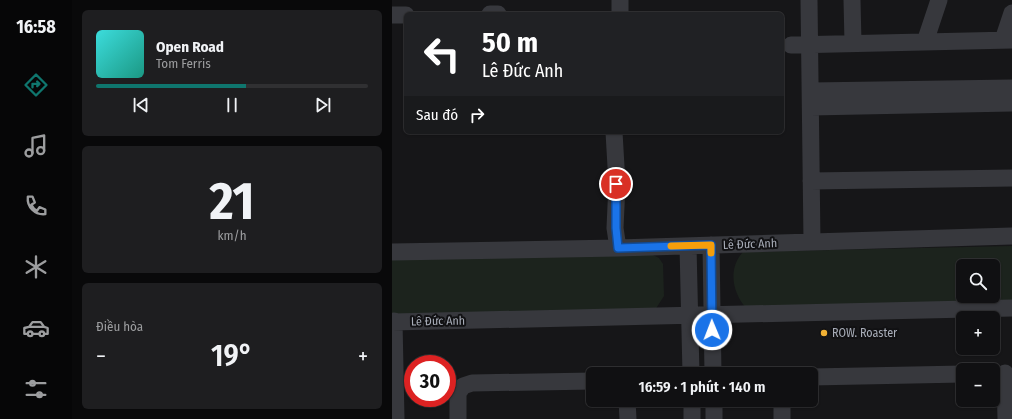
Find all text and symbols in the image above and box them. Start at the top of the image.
text: 16:58 [16,16,56,38]
text: 50 m [482,26,538,59]
icon: left [416,28,468,80]
text: Open Road [156,38,224,56]
text: Tom Ferris [156,56,211,71]
text: Lê Đức Anh [482,60,563,82]
icon: directions [22,71,50,99]
icon: previous [130,94,152,116]
icon: pause [221,94,243,116]
icon: next [312,94,334,116]
icon: right [466,104,488,126]
text: Sau đó [416,106,458,124]
icon: music [22,132,50,160]
pin [599,167,633,201]
text: 21 [209,170,255,233]
icon: arrive [605,173,627,195]
icon: phone [22,192,50,220]
text: km/h [218,228,247,243]
street label: Lê Đức Anh [723,236,777,252]
icon: climate [22,253,50,281]
map controls [956,259,1000,407]
button: search [956,259,1000,303]
position arrow [691,309,733,351]
button: + [956,311,1000,355]
icon: car [22,314,50,342]
street label: Lê Đức Anh [411,314,465,328]
text: Điều hòa [96,319,143,334]
place label: ROW. Roaster [832,326,898,340]
marker: ROW. Roaster [819,328,829,338]
text: 19° [211,338,253,374]
text: − [96,343,106,370]
text: + [358,343,368,370]
speed limit sign: 30 [404,355,456,407]
button: − [956,363,1000,407]
icon: filters [22,375,50,403]
text: 16:59 · 1 phút · 140 m [639,378,765,396]

